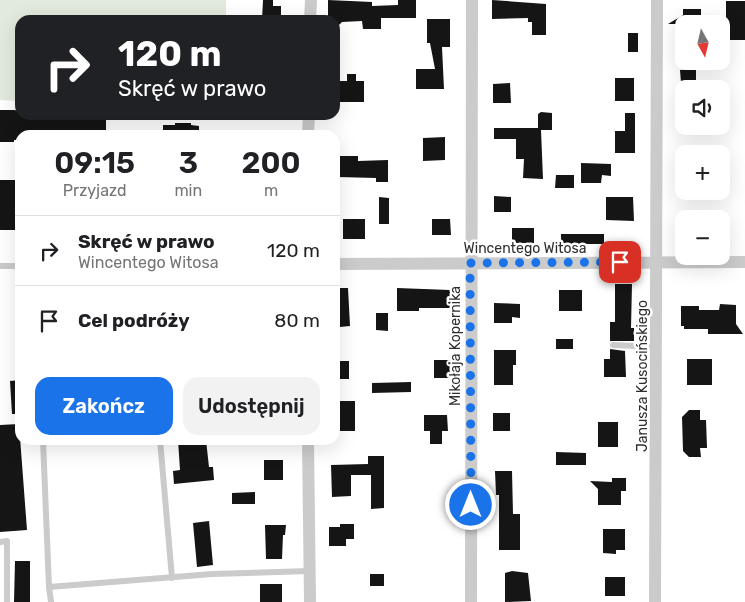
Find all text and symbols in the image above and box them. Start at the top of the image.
north arrow [675,15,730,70]
map controls [675,15,730,265]
text: 120 m [118,33,221,75]
icon: right [35,35,100,100]
text: Skręć w prawo [118,75,266,102]
button: sound [675,80,730,135]
text: 09:15 [54,145,135,181]
text: 3 [179,145,198,181]
text: 200 [242,145,301,181]
button: + [675,145,730,200]
text: Przyjazd [63,181,127,200]
text: min [174,181,202,200]
text: m [264,181,278,200]
button: − [675,210,730,265]
text: Skręć w prawo [78,230,215,253]
icon: right [35,237,63,265]
text: 120 m [267,239,320,262]
street label: Wincentego Witosa [464,240,586,257]
pin [599,241,641,283]
icon: arrive [606,248,634,276]
text: Wincentego Witosa [78,253,219,272]
street label: Mikołaja Kopernika [447,286,464,406]
street label: Janusza Kusocińskiego [634,300,651,452]
icon: arrive [35,307,63,335]
text: Cel podróży [78,309,190,332]
text: 80 m [274,309,320,332]
button: Zakończ [35,377,173,435]
button: Udostępnij [183,377,320,435]
position arrow [444,478,496,530]

